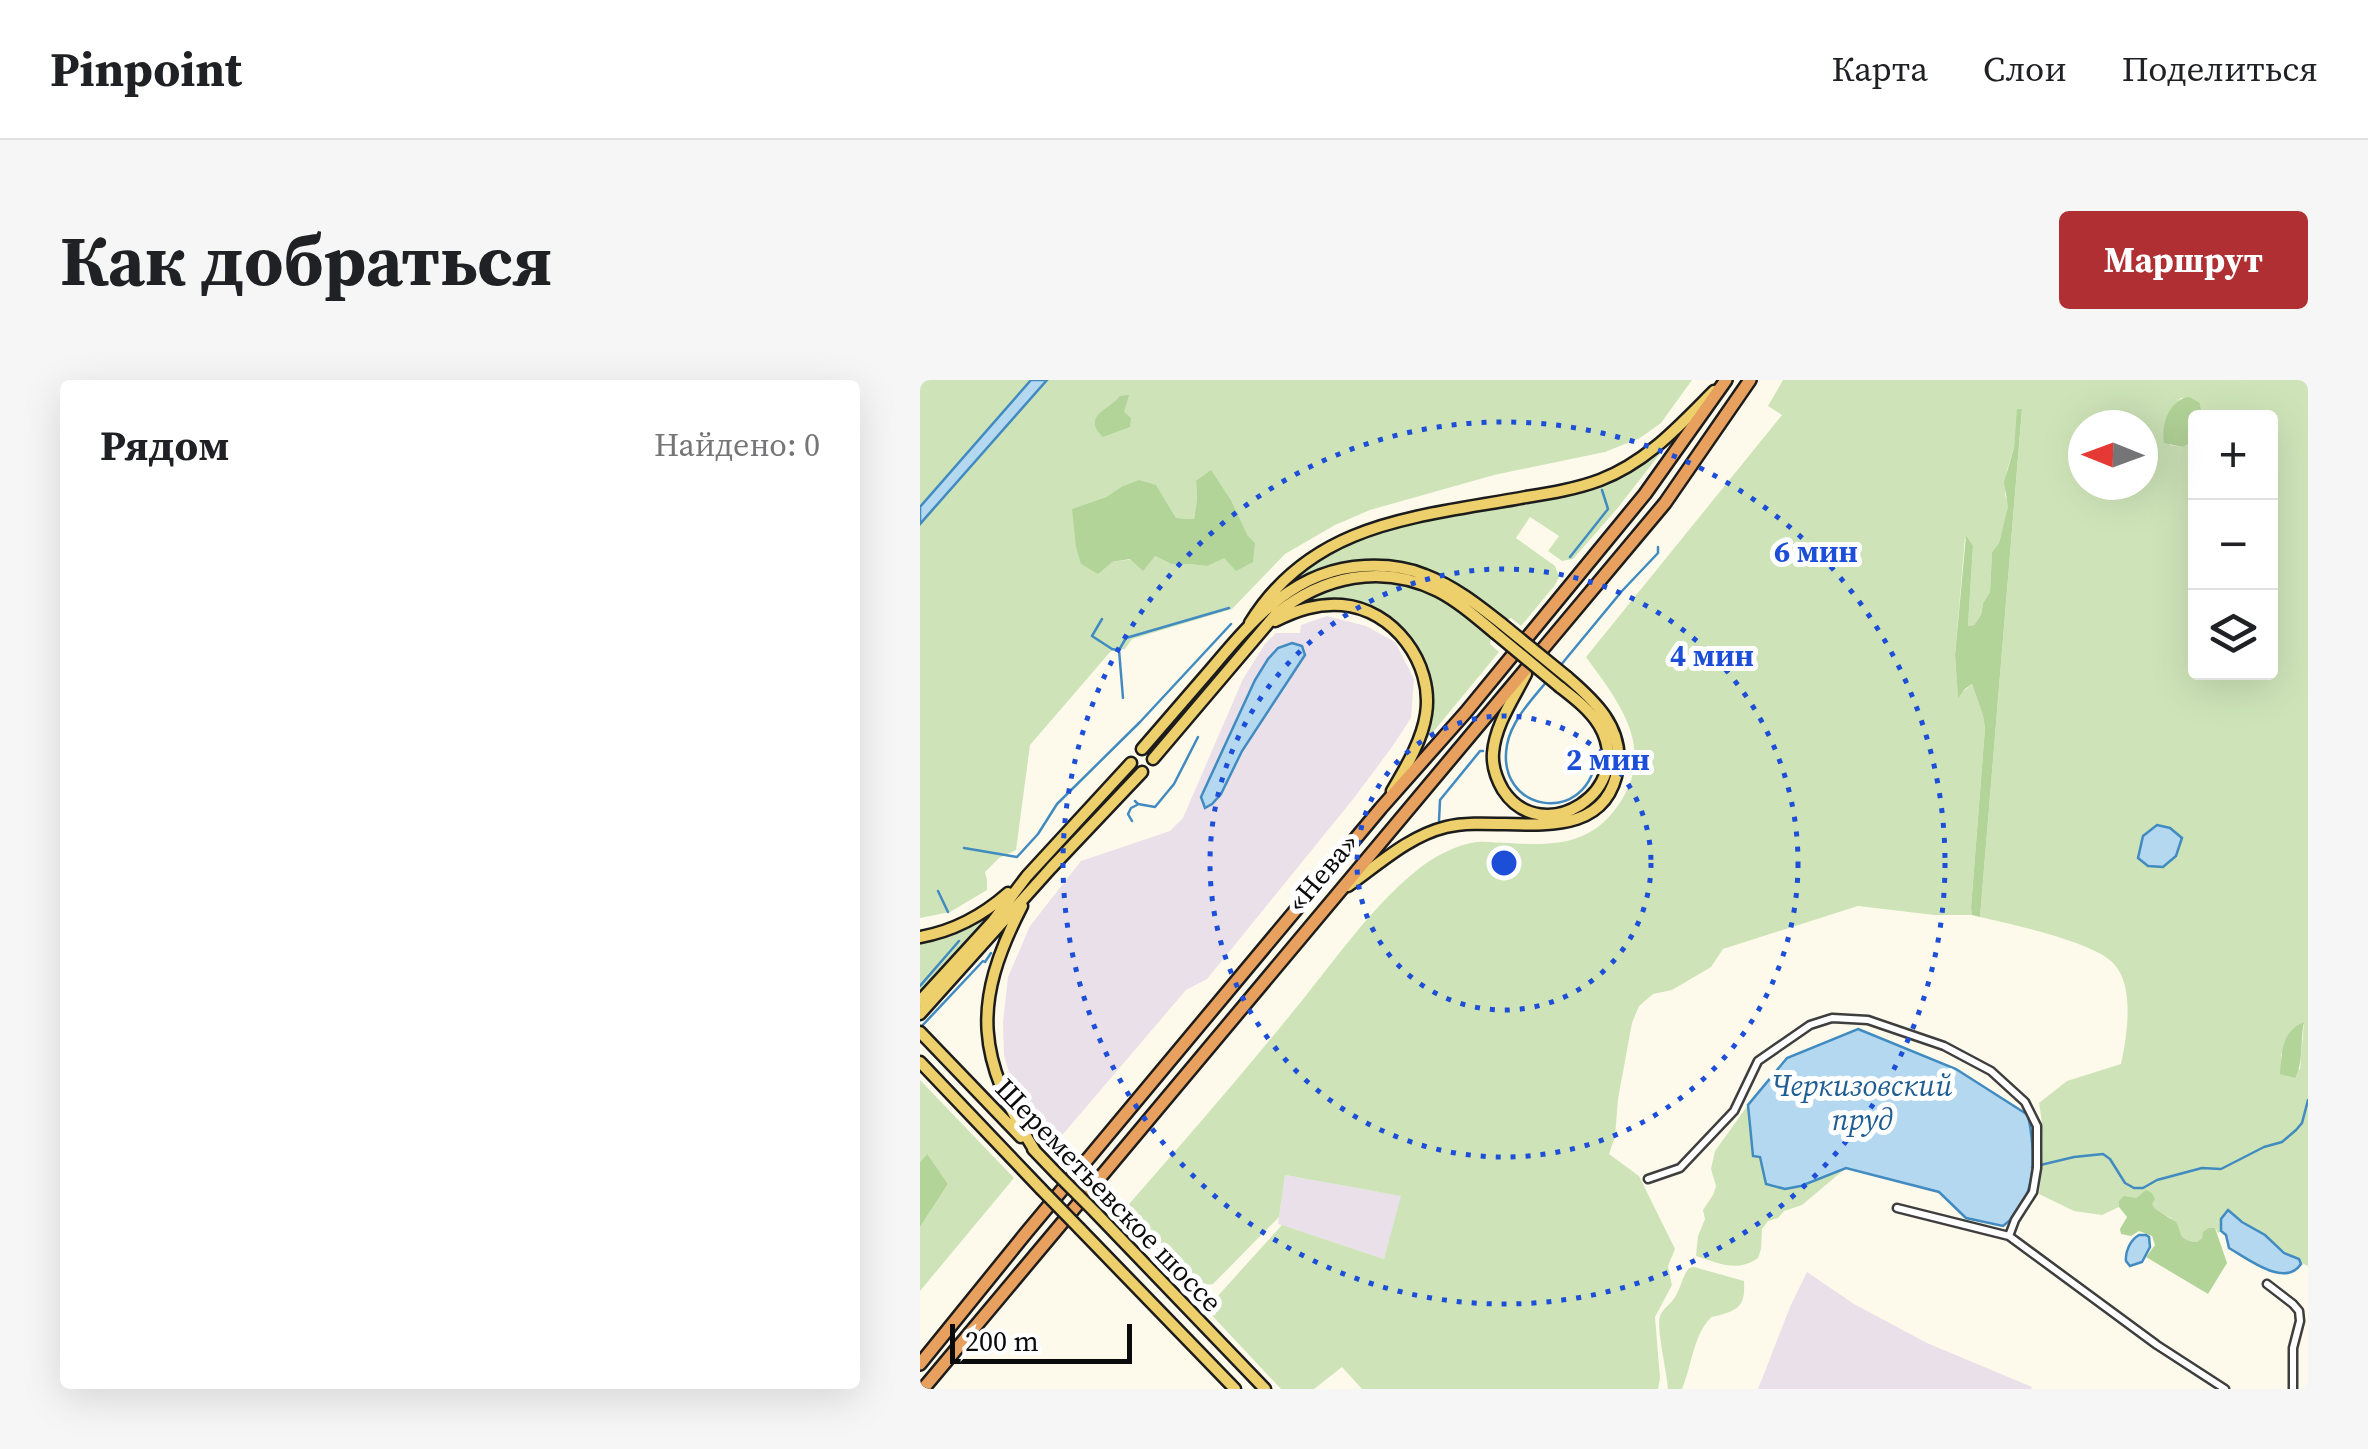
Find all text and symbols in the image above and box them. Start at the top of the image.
text: Pinpoint [50,36,242,102]
text: Карта [1831,45,1928,93]
text: Слои [1983,45,2067,93]
text: Поделиться [2122,45,2318,93]
button: Маршрут [2059,211,2308,309]
text: Как добраться [60,212,552,308]
north arrow [2068,410,2158,500]
map controls [2188,410,2278,680]
button: + [2188,410,2278,500]
text: Рядом [100,416,229,474]
text: Найдено: 0 [654,423,820,467]
button: − [2188,500,2278,590]
text: 6 мин [1774,531,1858,572]
button: layers [2188,590,2278,680]
text: 4 мин [1670,635,1754,676]
text: 2 мин [1566,739,1650,780]
street label: «Нева» [1278,825,1366,919]
centre of rings [1486,845,1522,881]
water label: Черкизовский пруд [1772,1065,1952,1140]
street label: Шереметьевское шоссе [987,1070,1231,1320]
scale bar [950,1319,1132,1364]
text: 200 m [965,1322,1039,1360]

